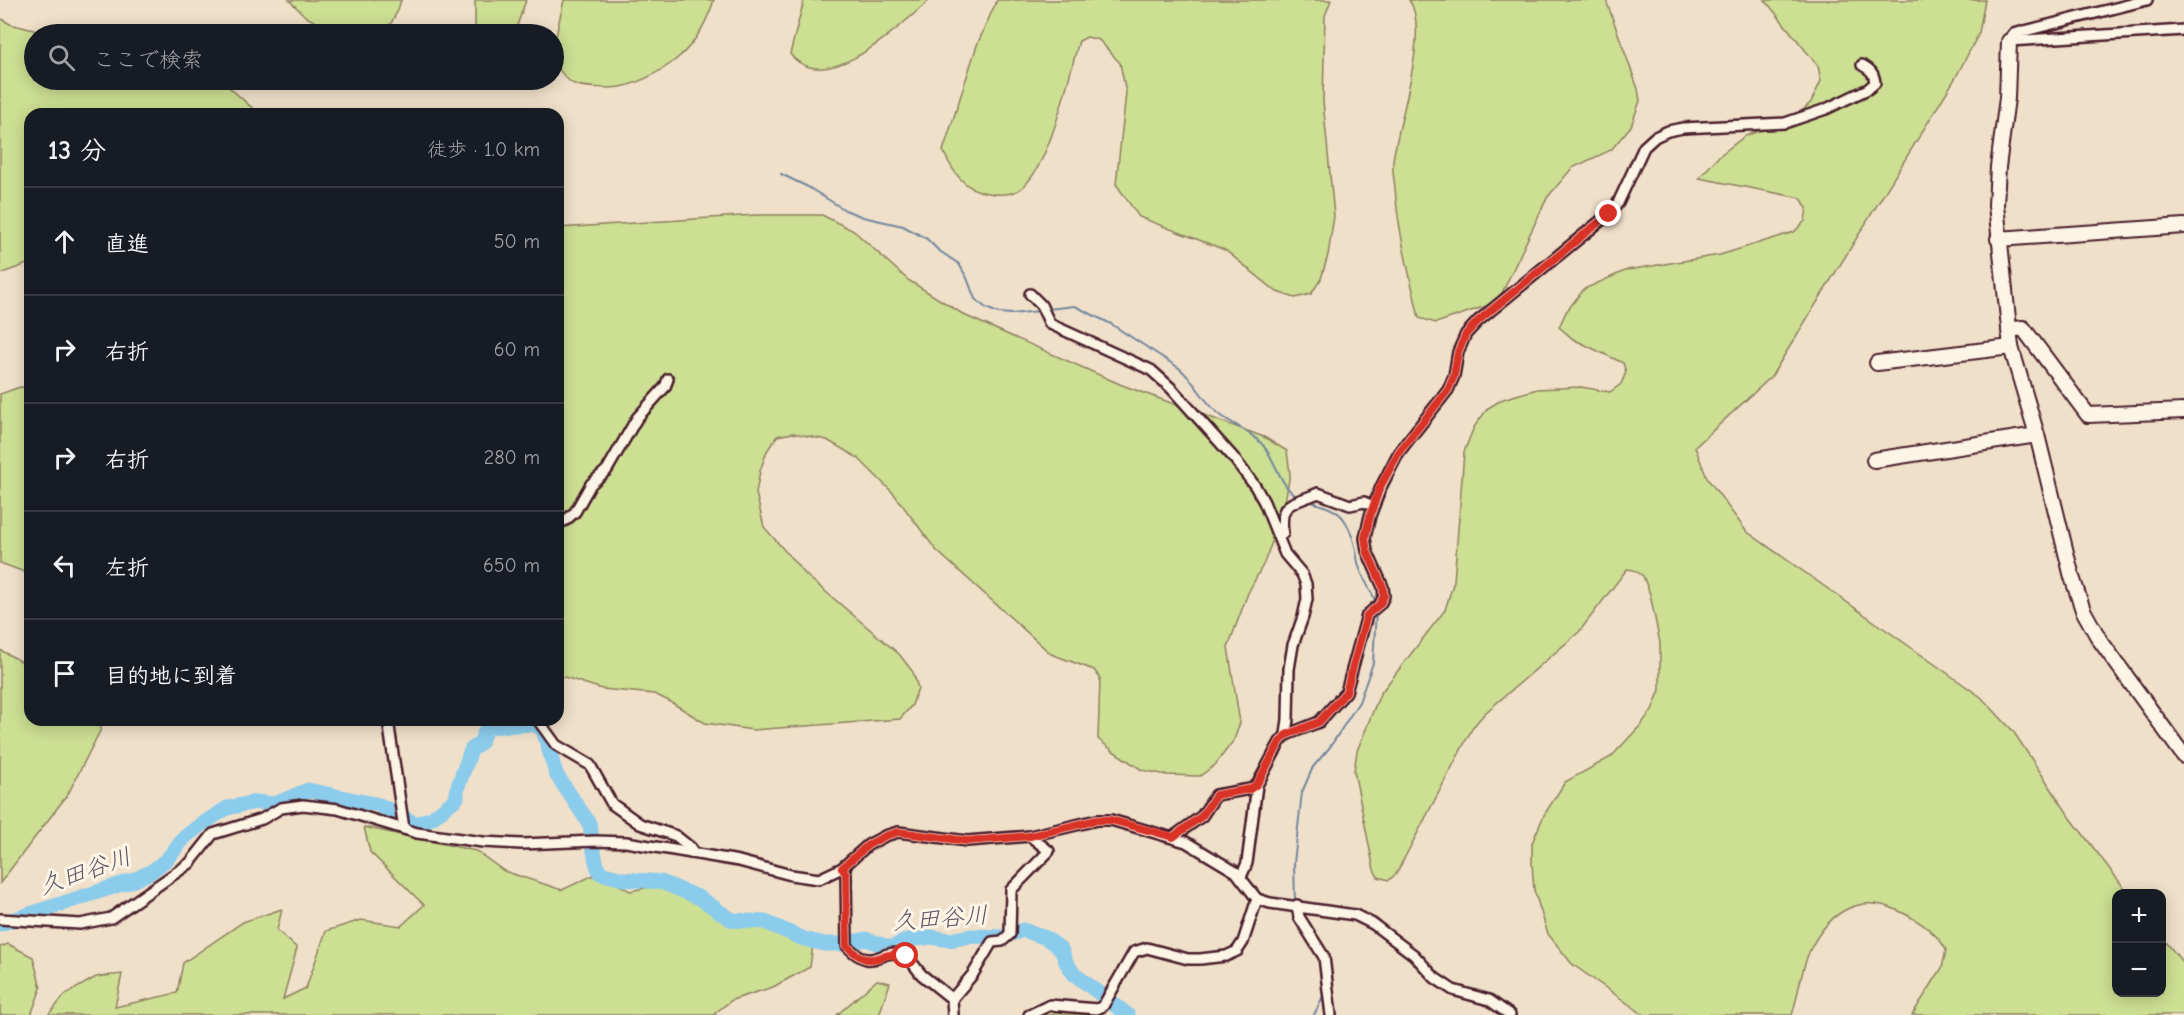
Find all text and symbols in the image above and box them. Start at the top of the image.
search box [24,24,564,90]
icon: search [45,41,78,74]
text: ここで検索 [93,47,203,73]
text: 13 分 [48,136,106,166]
text: 徒歩 · 1.0 km [427,138,540,161]
route end [1595,200,1621,226]
icon: ahead [48,225,81,258]
text: 50 m [494,230,540,253]
text: 直進 [105,231,149,257]
icon: right [48,333,81,366]
text: 60 m [494,338,540,361]
text: 右折 [105,339,149,365]
icon: right [48,441,81,474]
text: 280 m [484,446,540,469]
text: 右折 [105,447,149,473]
icon: left [48,549,81,582]
text: 650 m [483,554,540,577]
text: 左折 [105,555,149,581]
icon: arrive [48,657,81,690]
text: 目的地に到着 [105,663,237,689]
water label: 久田谷川 [35,842,135,900]
map controls [2112,889,2166,997]
button: + [2112,889,2166,943]
water label: 久田谷川 [891,901,989,935]
route start [892,942,918,968]
button: − [2112,943,2166,997]

